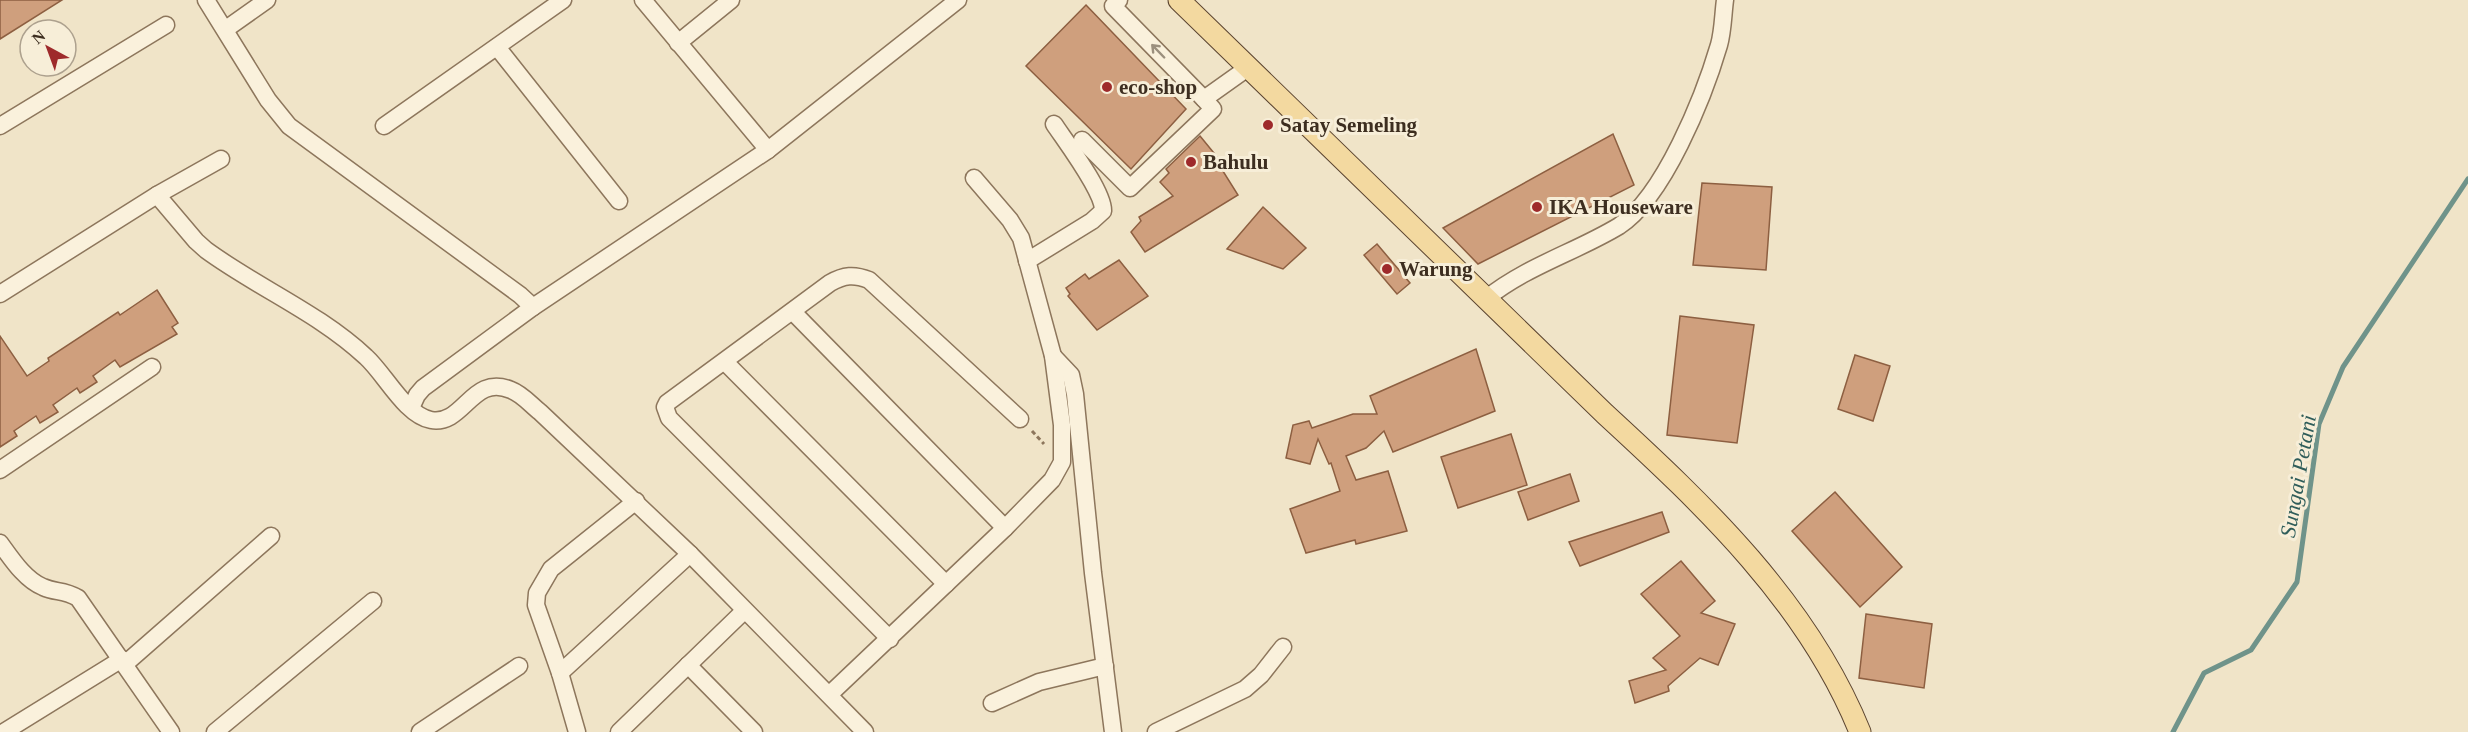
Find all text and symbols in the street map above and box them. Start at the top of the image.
north arrow [18,18,78,78]
text: N [29,27,49,47]
one-way arrow [1150,44,1165,59]
place label: eco-shop [1119,75,1197,99]
marker: eco-shop [1100,80,1114,94]
place label: Satay Semeling [1280,113,1418,137]
marker: Satay Semeling [1261,118,1275,132]
place label: Bahulu [1203,150,1269,174]
marker: Bahulu [1184,155,1198,169]
place label: IKA Houseware [1549,195,1693,219]
marker: IKA Houseware [1530,200,1544,214]
place label: Warung [1399,257,1473,281]
marker: Warung [1380,262,1394,276]
water label: Sungai Petani [2275,413,2321,539]

